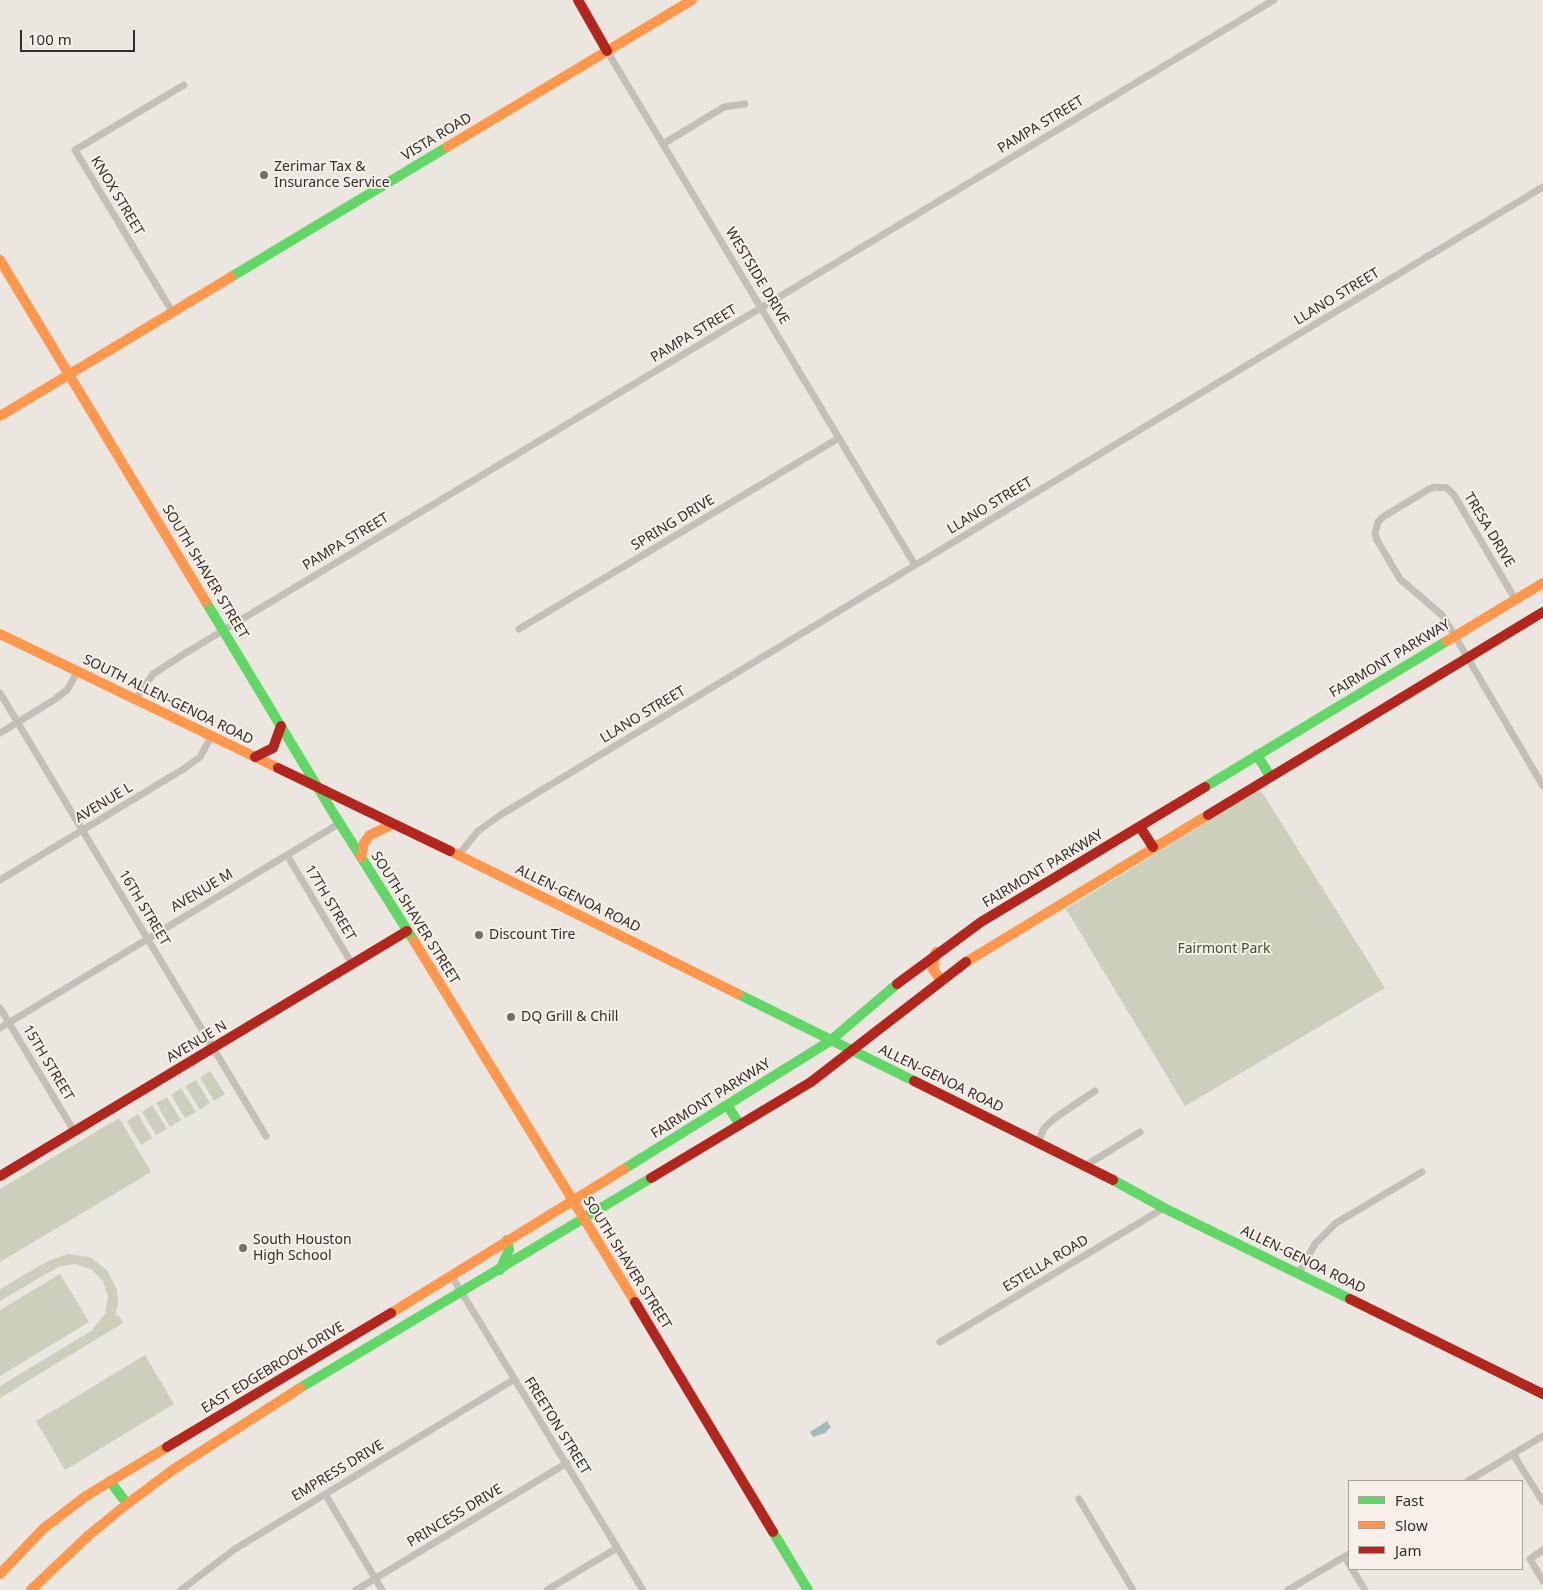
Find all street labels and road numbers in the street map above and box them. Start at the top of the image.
street label: PAMPA STREET [995,93,1087,157]
street label: VISTA ROAD [399,110,475,164]
street label: KNOX STREET [87,153,147,239]
street label: WESTSIDE DRIVE [721,224,793,328]
street label: LLANO STREET [1291,265,1383,329]
street label: PAMPA STREET [648,302,740,366]
street label: LLANO STREET [944,474,1036,538]
street label: TRESA DRIVE [1460,489,1518,571]
street label: SPRING DRIVE [628,492,718,554]
street label: SOUTH SHAVER STREET [158,502,252,642]
street label: PAMPA STREET [300,510,392,574]
street label: FAIRMONT PARKWAY [1327,616,1453,702]
street label: SOUTH ALLEN-GENOA ROAD [80,651,256,749]
street label: LLANO STREET [597,683,689,747]
street label: AVENUE L [72,779,136,827]
street label: FAIRMONT PARKWAY [980,826,1106,912]
street label: SOUTH SHAVER STREET [367,849,463,987]
street label: ALLEN-GENOA ROAD [513,861,643,937]
street label: 17TH STREET [301,862,359,944]
street label: AVENUE M [168,866,236,916]
street label: 16TH STREET [115,867,173,949]
street label: AVENUE N [164,1017,230,1067]
street label: 15TH STREET [19,1022,77,1104]
street label: ALLEN-GENOA ROAD [876,1041,1006,1117]
street label: FAIRMONT PARKWAY [648,1055,774,1143]
street label: SOUTH SHAVER STREET [579,1194,675,1332]
street label: ALLEN-GENOA ROAD [1238,1222,1368,1298]
street label: ESTELLA ROAD [1000,1232,1092,1296]
street label: EAST EDGEBROOK DRIVE [199,1319,347,1417]
street label: FREETON STREET [520,1374,594,1478]
street label: EMPRESS DRIVE [289,1437,387,1505]
street label: PRINCESS DRIVE [404,1481,506,1551]

